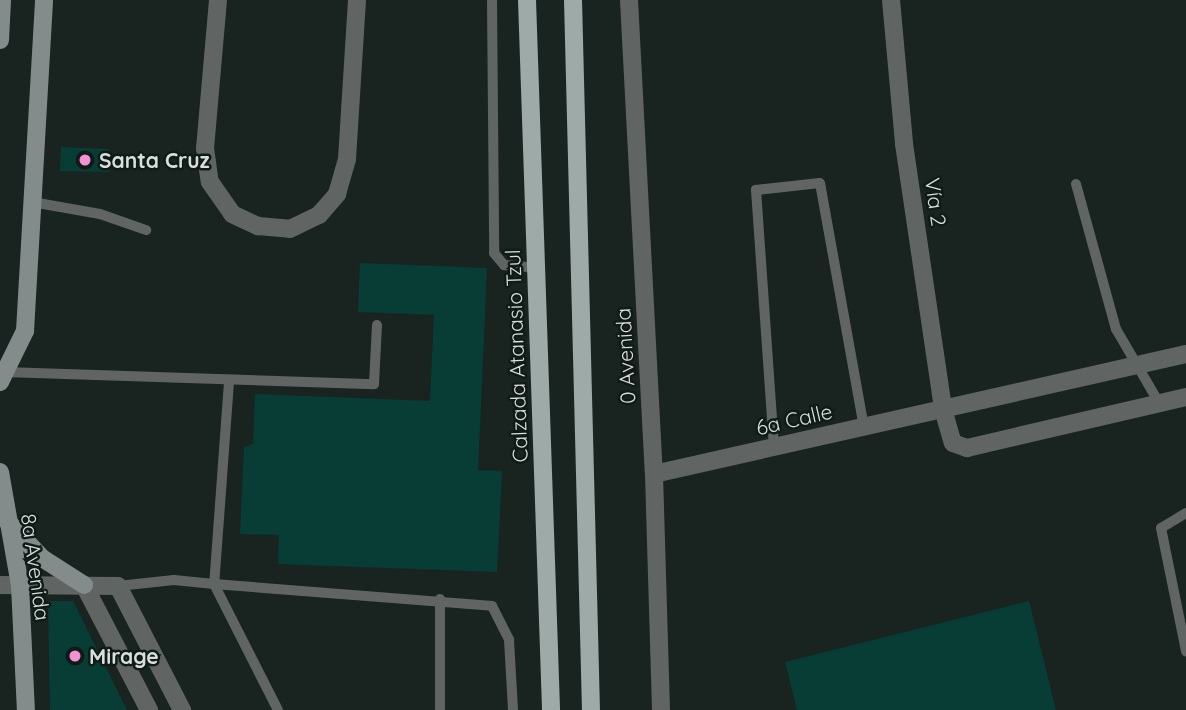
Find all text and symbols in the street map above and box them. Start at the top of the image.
place label: Santa Cruz [99,147,210,173]
marker: Santa Cruz [77,152,93,168]
street label: Vía 2 [920,176,952,228]
street label: Calzada Atanasio Tzul [500,249,532,463]
street label: 0 Avenida [610,307,640,405]
street label: 6a Calle [753,398,835,440]
street label: 8a Avenida [16,512,56,622]
place label: Mirage [89,643,159,669]
marker: Mirage [67,648,83,664]

